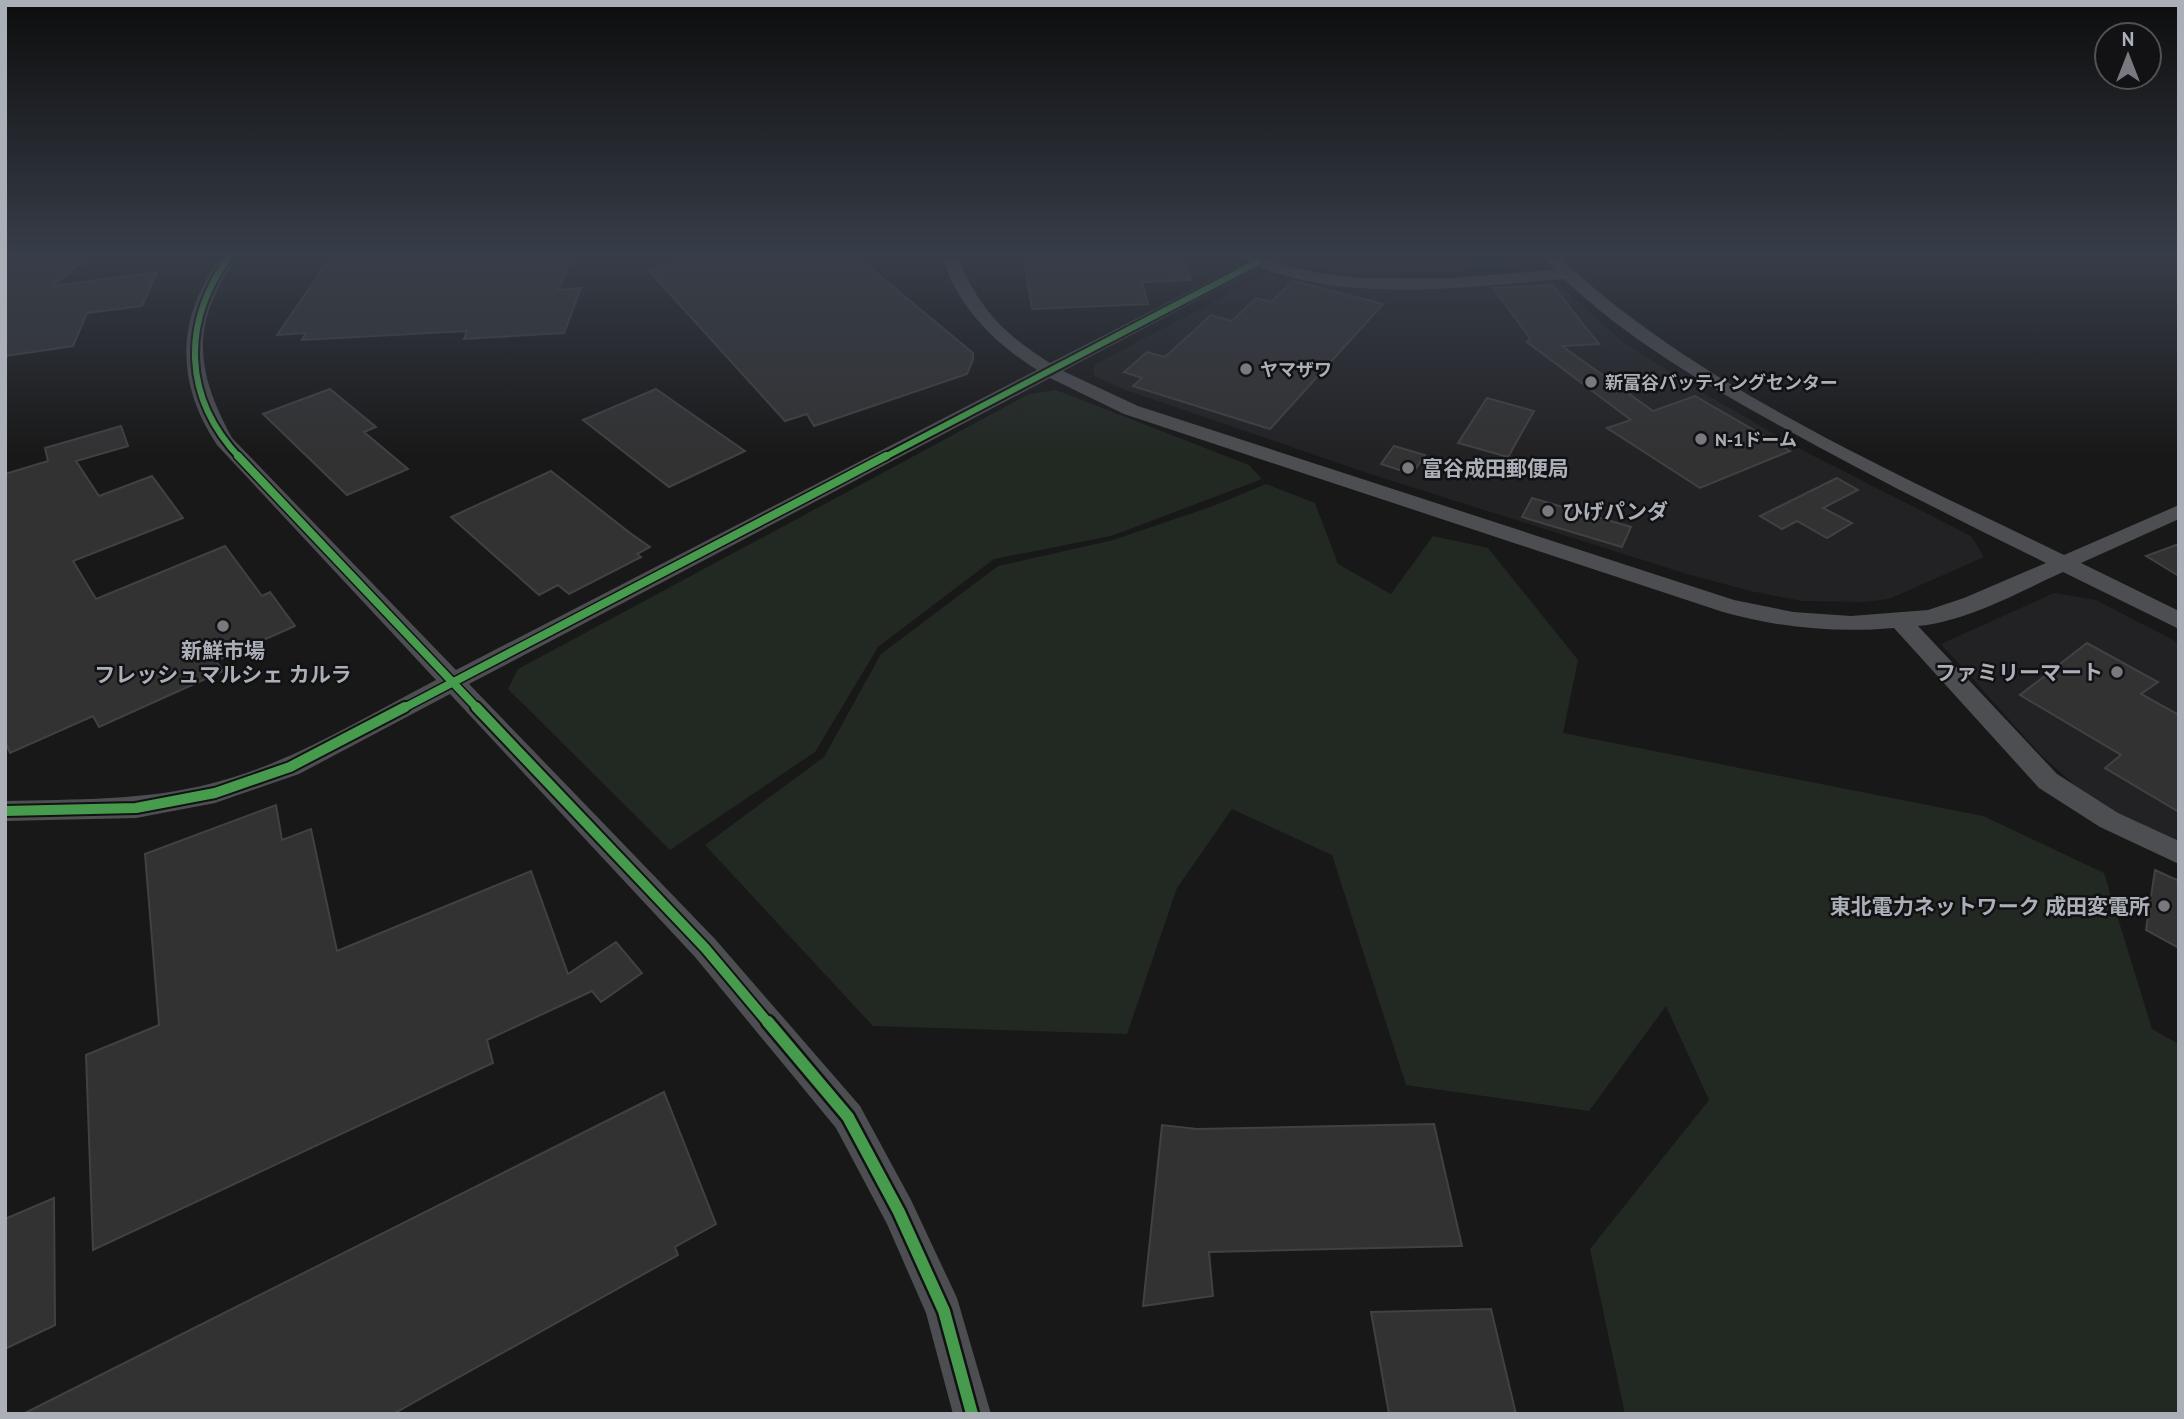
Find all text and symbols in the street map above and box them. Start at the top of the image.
north arrow [2093,21,2163,91]
text: N [2122,27,2134,51]
place label: ヤマザワ [1260,358,1332,381]
marker: ヤマザワ [1238,361,1254,377]
place label: 新富谷バッティングセンター [1605,371,1838,394]
marker: 新富谷バッティングセンター [1583,374,1599,390]
place label: N-1ドーム [1715,428,1797,451]
marker: N-1ドーム [1693,431,1709,447]
place label: 富谷成田郵便局 [1422,455,1569,482]
marker: 富谷成田郵便局 [1400,460,1416,476]
place label: ひげパンダ [1562,498,1668,525]
marker: ひげパンダ [1540,503,1556,519]
marker: 新鮮市場 フレッシュマルシェ カルラ [215,618,231,634]
place label: 新鮮市場 フレッシュマルシェ カルラ [94,637,352,688]
place label: ファミリーマート [1935,659,2103,686]
marker: ファミリーマート [2109,664,2125,680]
place label: 東北電力ネットワーク 成田変電所 [1830,893,2150,920]
marker: 東北電力ネットワーク 成田変電所 [2156,898,2172,914]

